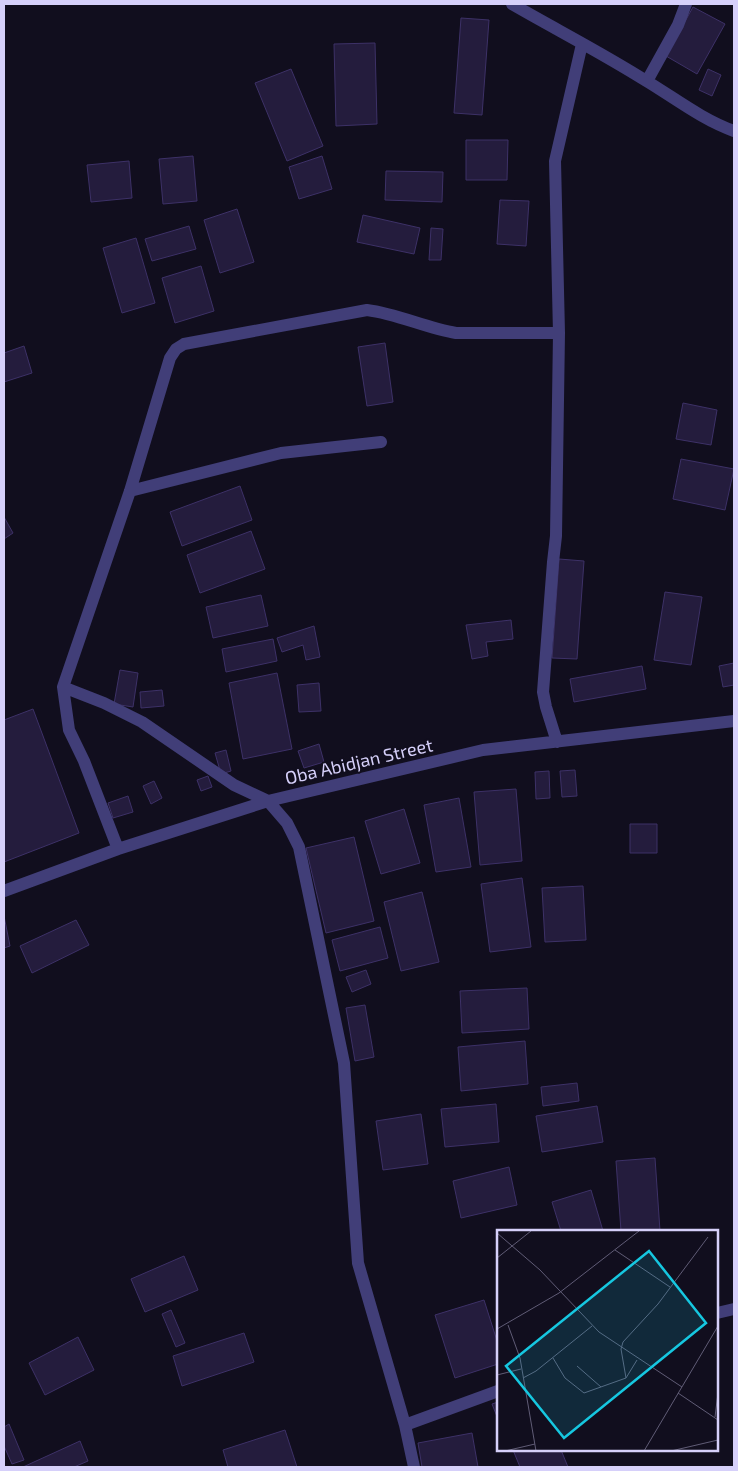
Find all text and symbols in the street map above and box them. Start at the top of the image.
street label: Oba Abidjan Street [283,733,435,789]
inset map [497,1230,718,1451]

